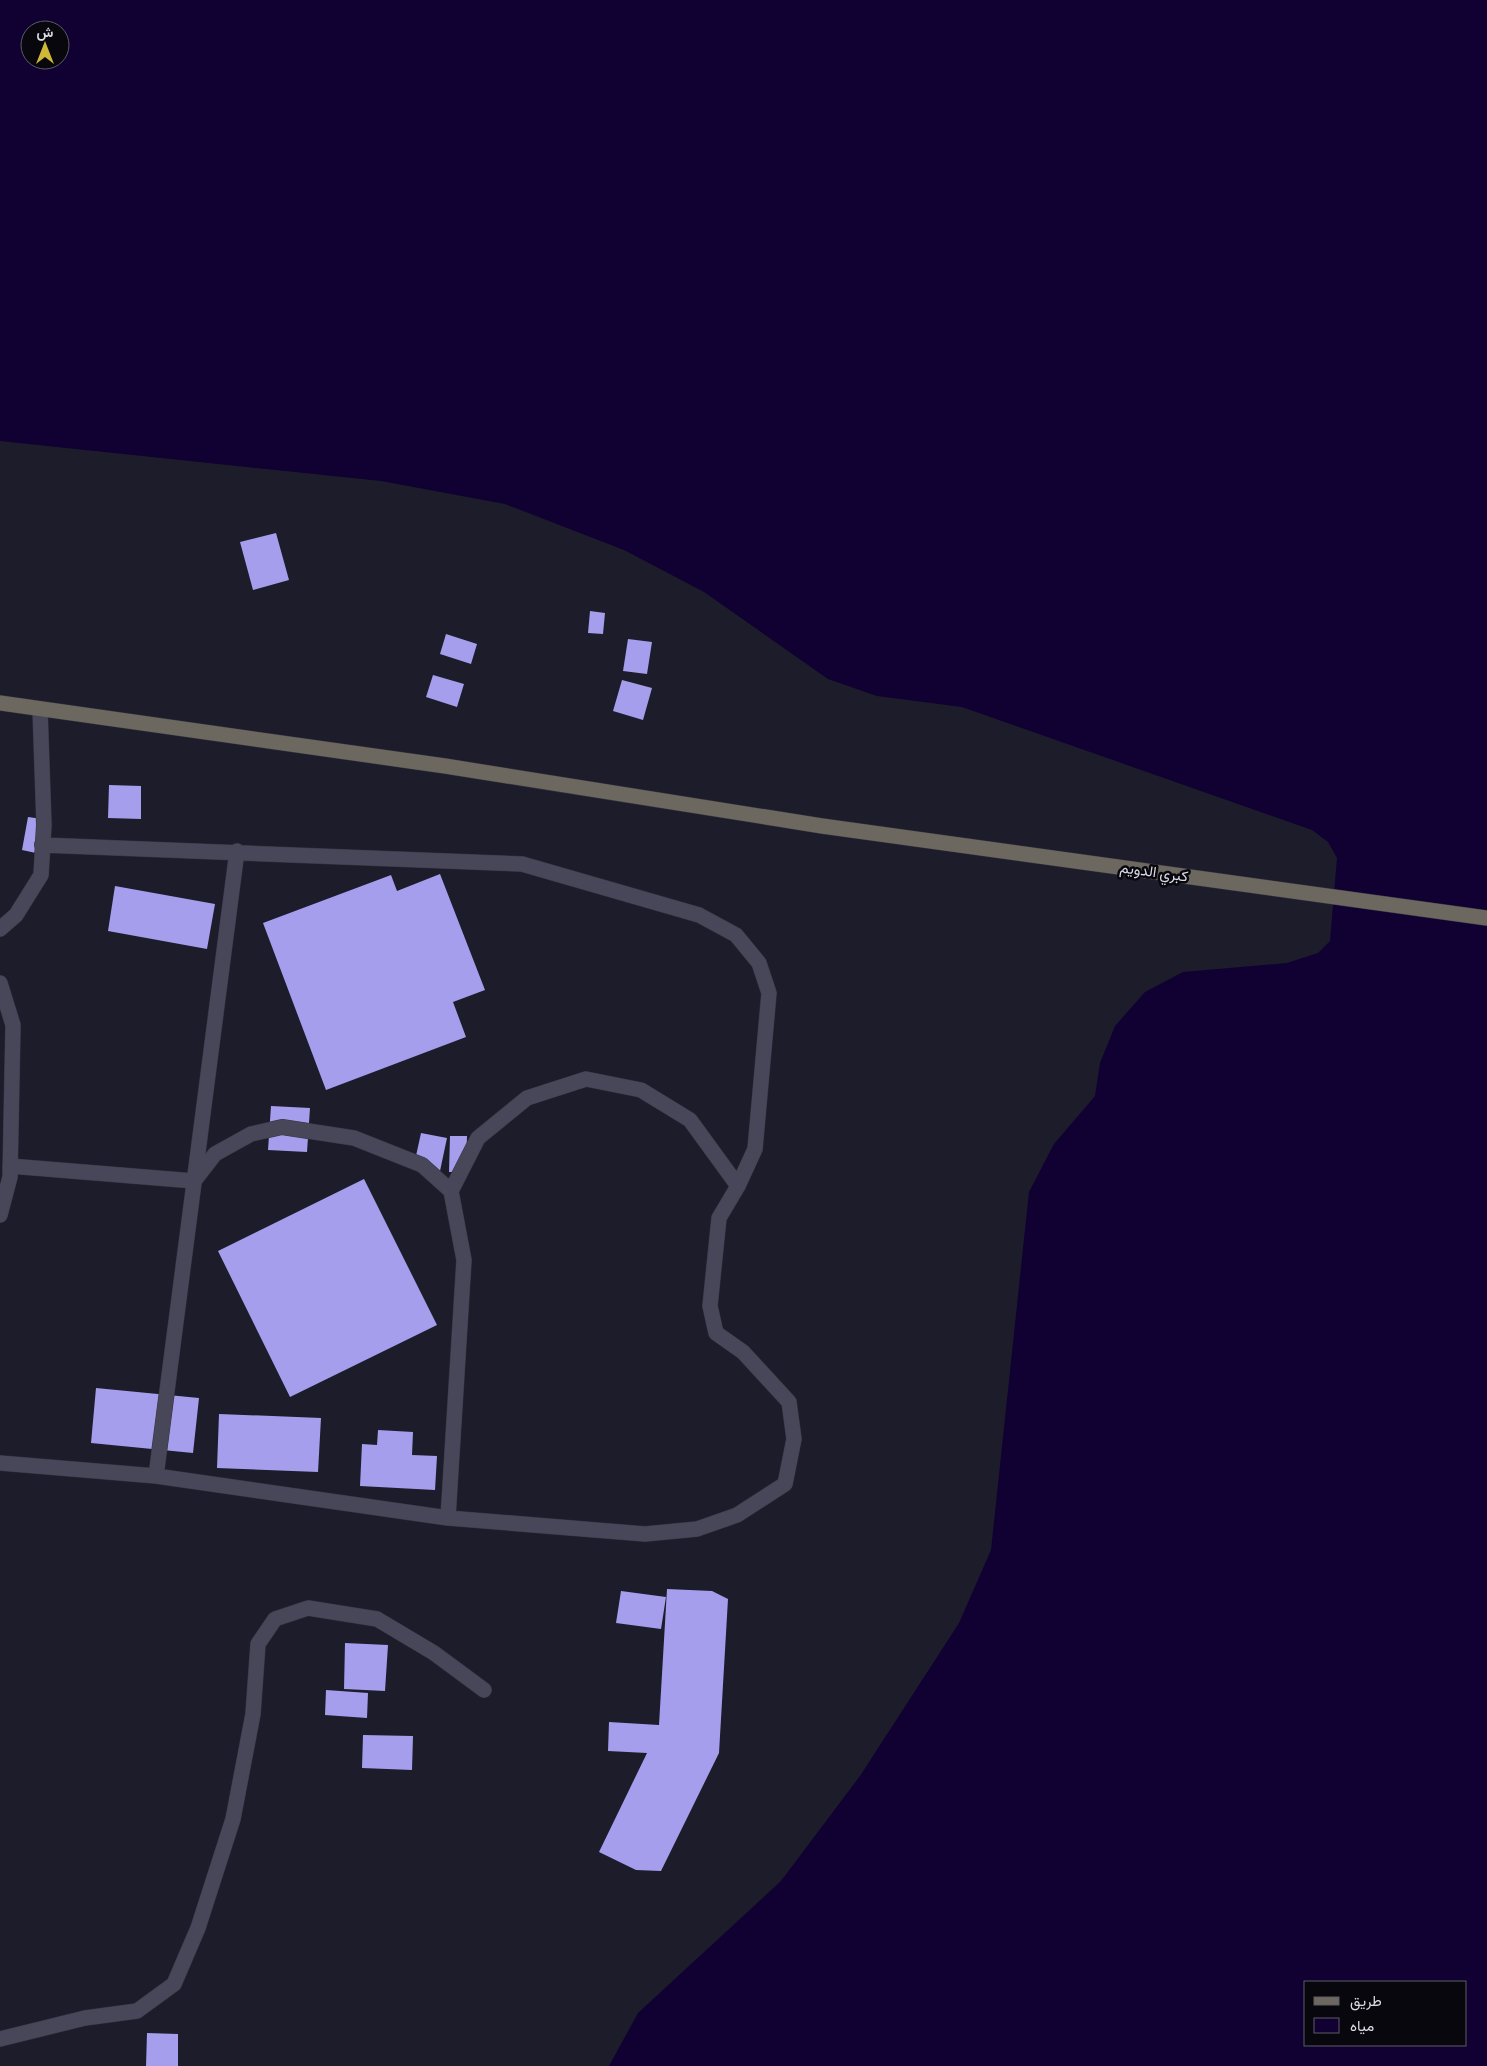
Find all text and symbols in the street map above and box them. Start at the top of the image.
north arrow [20,20,70,70]
text: ش [37,24,54,41]
street label: كبري الدويم [1118,858,1190,890]
legend [1304,1981,1467,2046]
text: طريق [1350,1992,1382,2011]
text: مياه [1350,2017,1374,2035]

